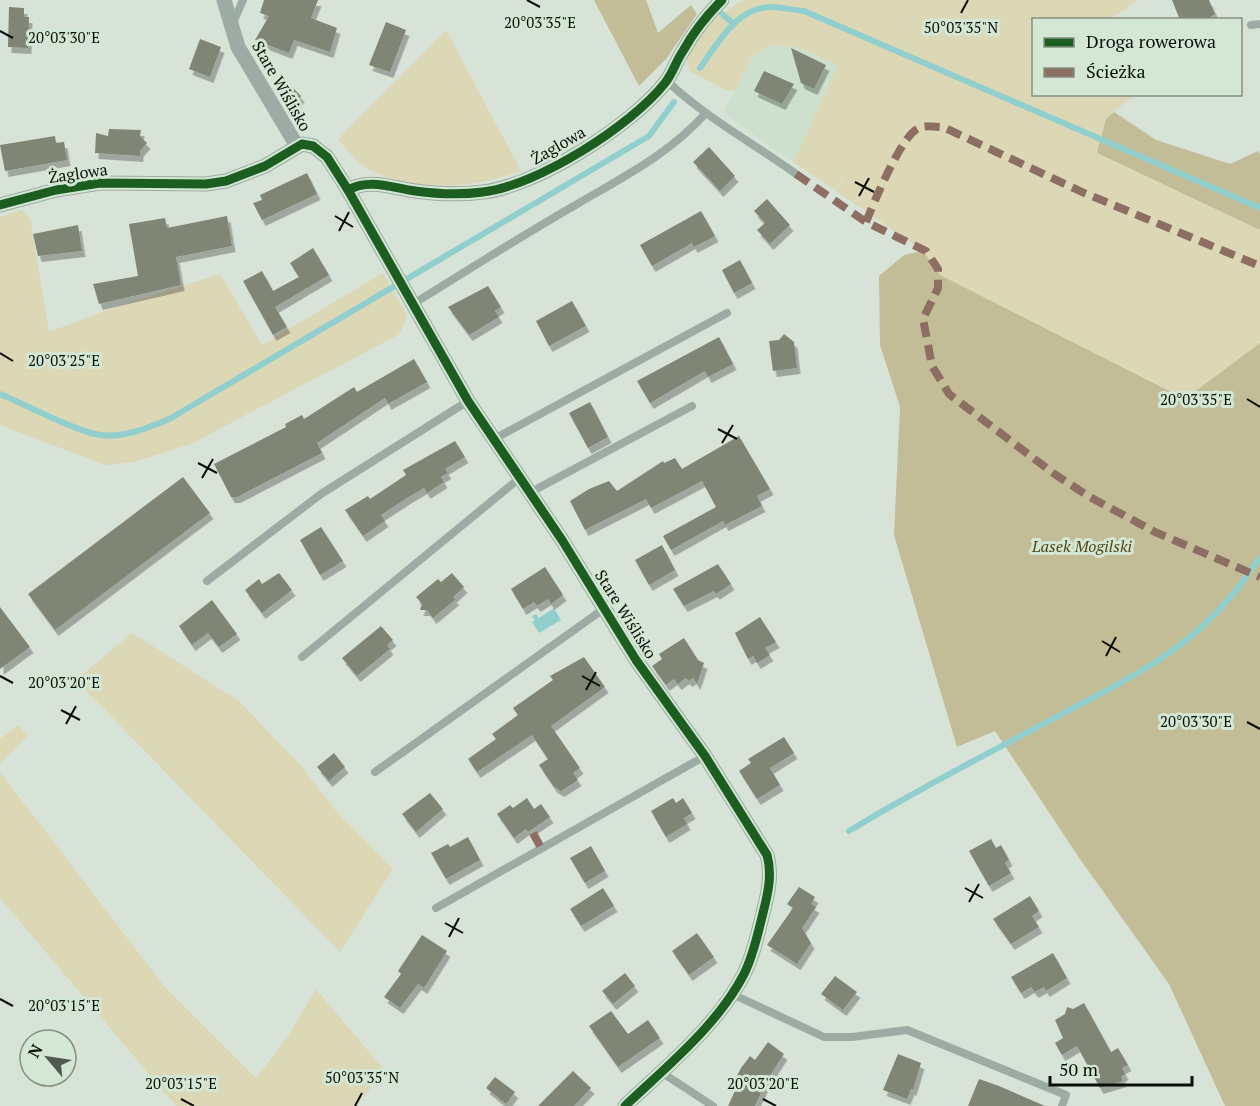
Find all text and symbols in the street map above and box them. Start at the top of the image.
text: 20°03'35"E [504,12,576,32]
text: 50°03'35"N [924,17,998,37]
legend [1032,18,1242,96]
text: 20°03'30"E [28,27,100,47]
text: Droga rowerowa [1086,29,1216,53]
street label: Stare Wiślisko [247,37,317,135]
text: Ścieżka [1086,59,1145,83]
street label: Żaglowa [527,121,589,169]
street label: Żaglowa [47,158,109,188]
text: 20°03'25"E [28,350,100,370]
text: 20°03'35"E [1160,389,1232,409]
park label: Lasek Mogilski [1031,535,1133,557]
street label: Stare Wiślisko [590,565,662,663]
text: 20°03'20"E [28,672,100,692]
text: 20°03'30"E [1160,711,1232,731]
text: 20°03'15"E [28,995,100,1015]
north arrow [18,1028,78,1088]
text: N [22,1040,47,1061]
scale bar [1050,1049,1192,1087]
text: 50 m [1059,1057,1099,1081]
text: 50°03'35"N [325,1067,399,1087]
text: 20°03'15"E [145,1073,217,1093]
text: 20°03'20"E [727,1073,799,1093]

